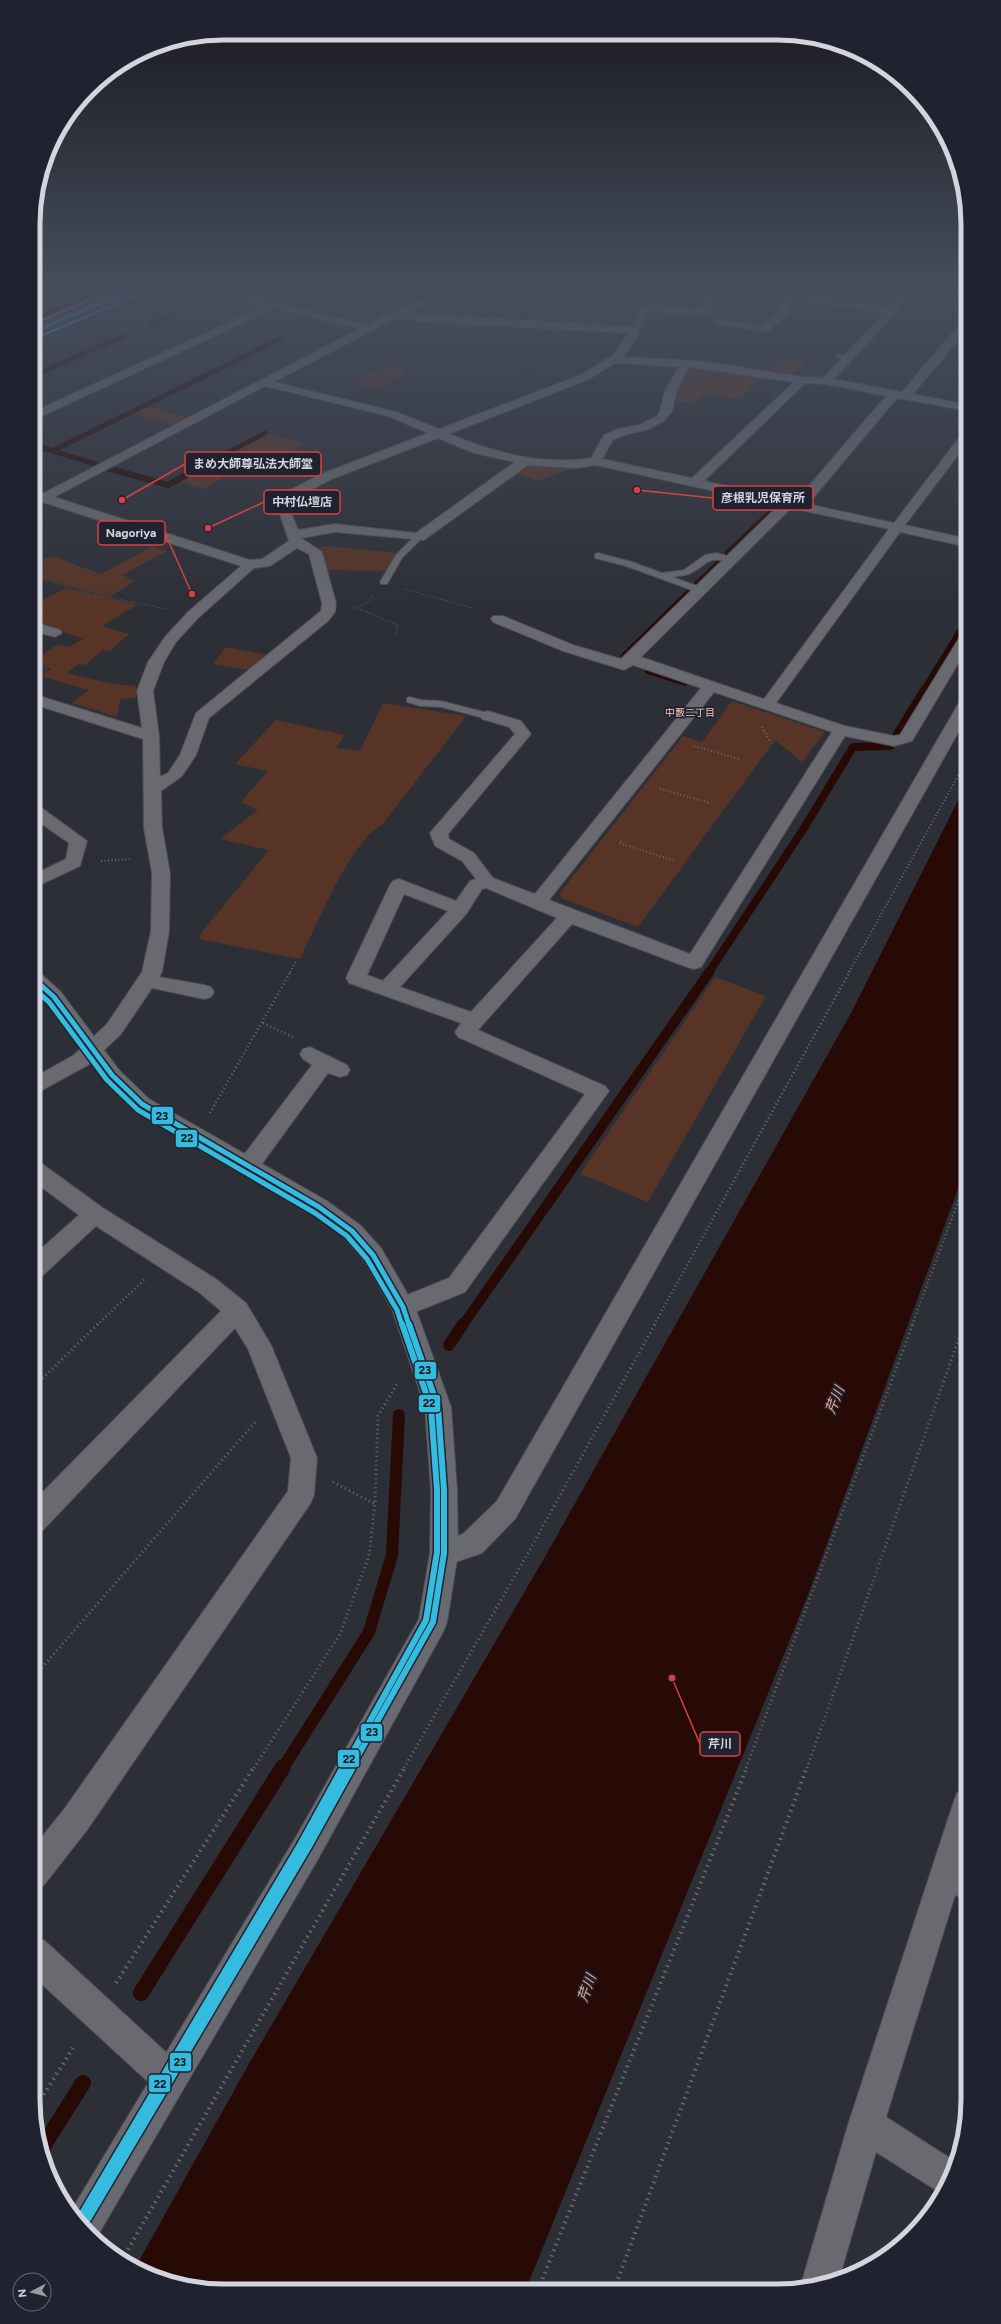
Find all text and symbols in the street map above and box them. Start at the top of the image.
callout: まめ大師尊弘法大師堂 [185,452,321,476]
text: まめ大師尊弘法大師堂 [193,457,313,471]
callout: 彦根乳児保育所 [713,486,813,510]
callout: 中村仏壇店 [264,490,340,514]
text: 彦根乳児保育所 [721,491,805,505]
text: 中村仏壇店 [272,495,332,509]
callout: Nagoriya [98,521,165,545]
text: Nagoriya [106,526,156,540]
district label: 中藪二丁目 [665,706,715,719]
line badge: 23 [151,1106,174,1125]
text: 23 [156,1110,168,1123]
line badge: 22 [175,1129,198,1148]
text: 22 [181,1132,193,1145]
line badge: 23 [414,1361,437,1380]
text: 23 [419,1364,431,1377]
water label: 芹川 [822,1382,849,1416]
line badge: 22 [418,1394,441,1413]
text: 22 [423,1397,435,1410]
line badge: 23 [360,1723,383,1742]
text: 23 [366,1726,378,1739]
callout: 芹川 [700,1732,740,1756]
text: 芹川 [708,1737,732,1751]
line badge: 22 [337,1749,360,1768]
text: 22 [343,1753,355,1766]
water label: 芹川 [574,1970,600,2004]
line badge: 23 [169,2052,192,2072]
text: 23 [174,2056,186,2069]
line badge: 22 [148,2074,171,2093]
text: 22 [154,2078,166,2091]
north arrow [12,2272,52,2312]
text: N [16,2288,30,2298]

